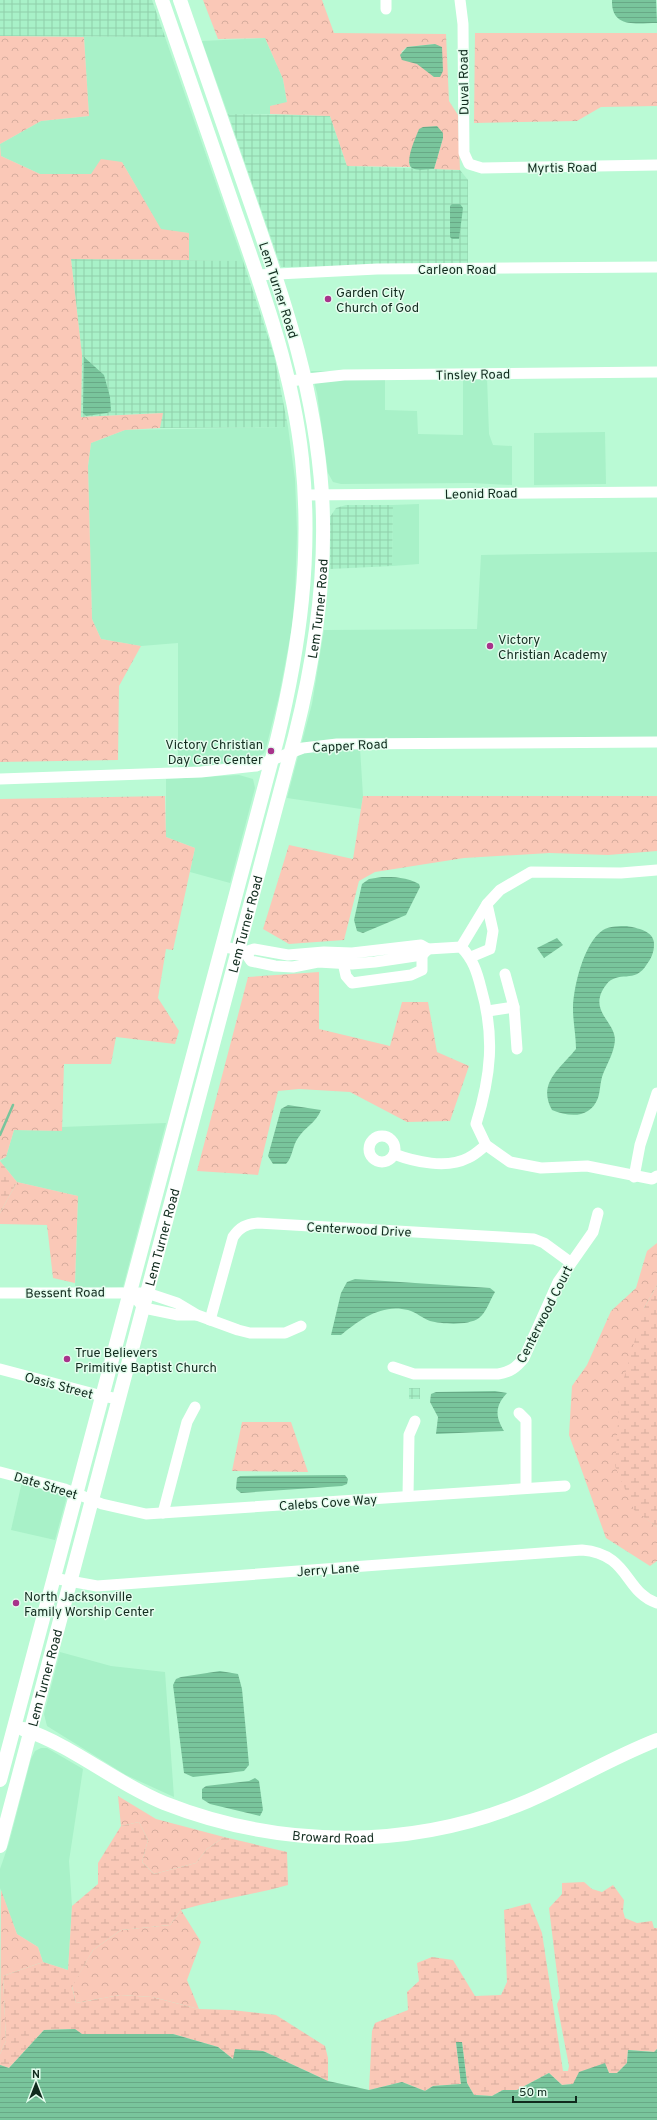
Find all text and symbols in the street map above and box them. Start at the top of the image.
street label: Duval Road [456,49,474,115]
street label: Myrtis Road [527,160,597,178]
street label: Lem Turner Road [254,240,300,341]
street label: Carleon Road [418,263,496,279]
place label: Garden City Church of God [336,286,419,317]
marker: Garden City Church of God [323,294,333,304]
street label: Tinsley Road [436,367,510,385]
street label: Leonid Road [445,486,518,504]
street label: Lem Turner Road [306,559,333,660]
place label: Victory Christian Academy [498,633,607,664]
marker: Victory Christian Academy [485,641,495,651]
street label: Capper Road [312,737,388,757]
place label: Victory Christian Day Care Center [165,738,263,769]
marker: Victory Christian Day Care Center [266,746,276,756]
street label: Lem Turner Road [226,874,268,975]
street label: Lem Turner Road [143,1187,184,1288]
street label: Centerwood Drive [306,1220,412,1242]
street label: Centerwood Court [514,1263,577,1366]
street label: Bessent Road [25,1285,105,1303]
place label: True Believers Primitive Baptist Church [75,1346,217,1377]
marker: True Believers Primitive Baptist Church [62,1354,72,1364]
street label: Oasis Street [22,1370,95,1404]
street label: Date Street [12,1470,79,1504]
street label: Calebs Cove Way [279,1493,378,1515]
street label: Jerry Lane [296,1561,360,1581]
place label: North Jacksonville Family Worship Center [24,1590,154,1621]
marker: North Jacksonville Family Worship Center [11,1598,21,1608]
street label: Lem Turner Road [26,1628,67,1729]
street label: Broward Road [291,1829,375,1848]
north arrow [16,2064,56,2104]
text: N [32,2068,40,2082]
scale bar [513,2078,576,2104]
text: 50 m [519,2085,547,2101]

